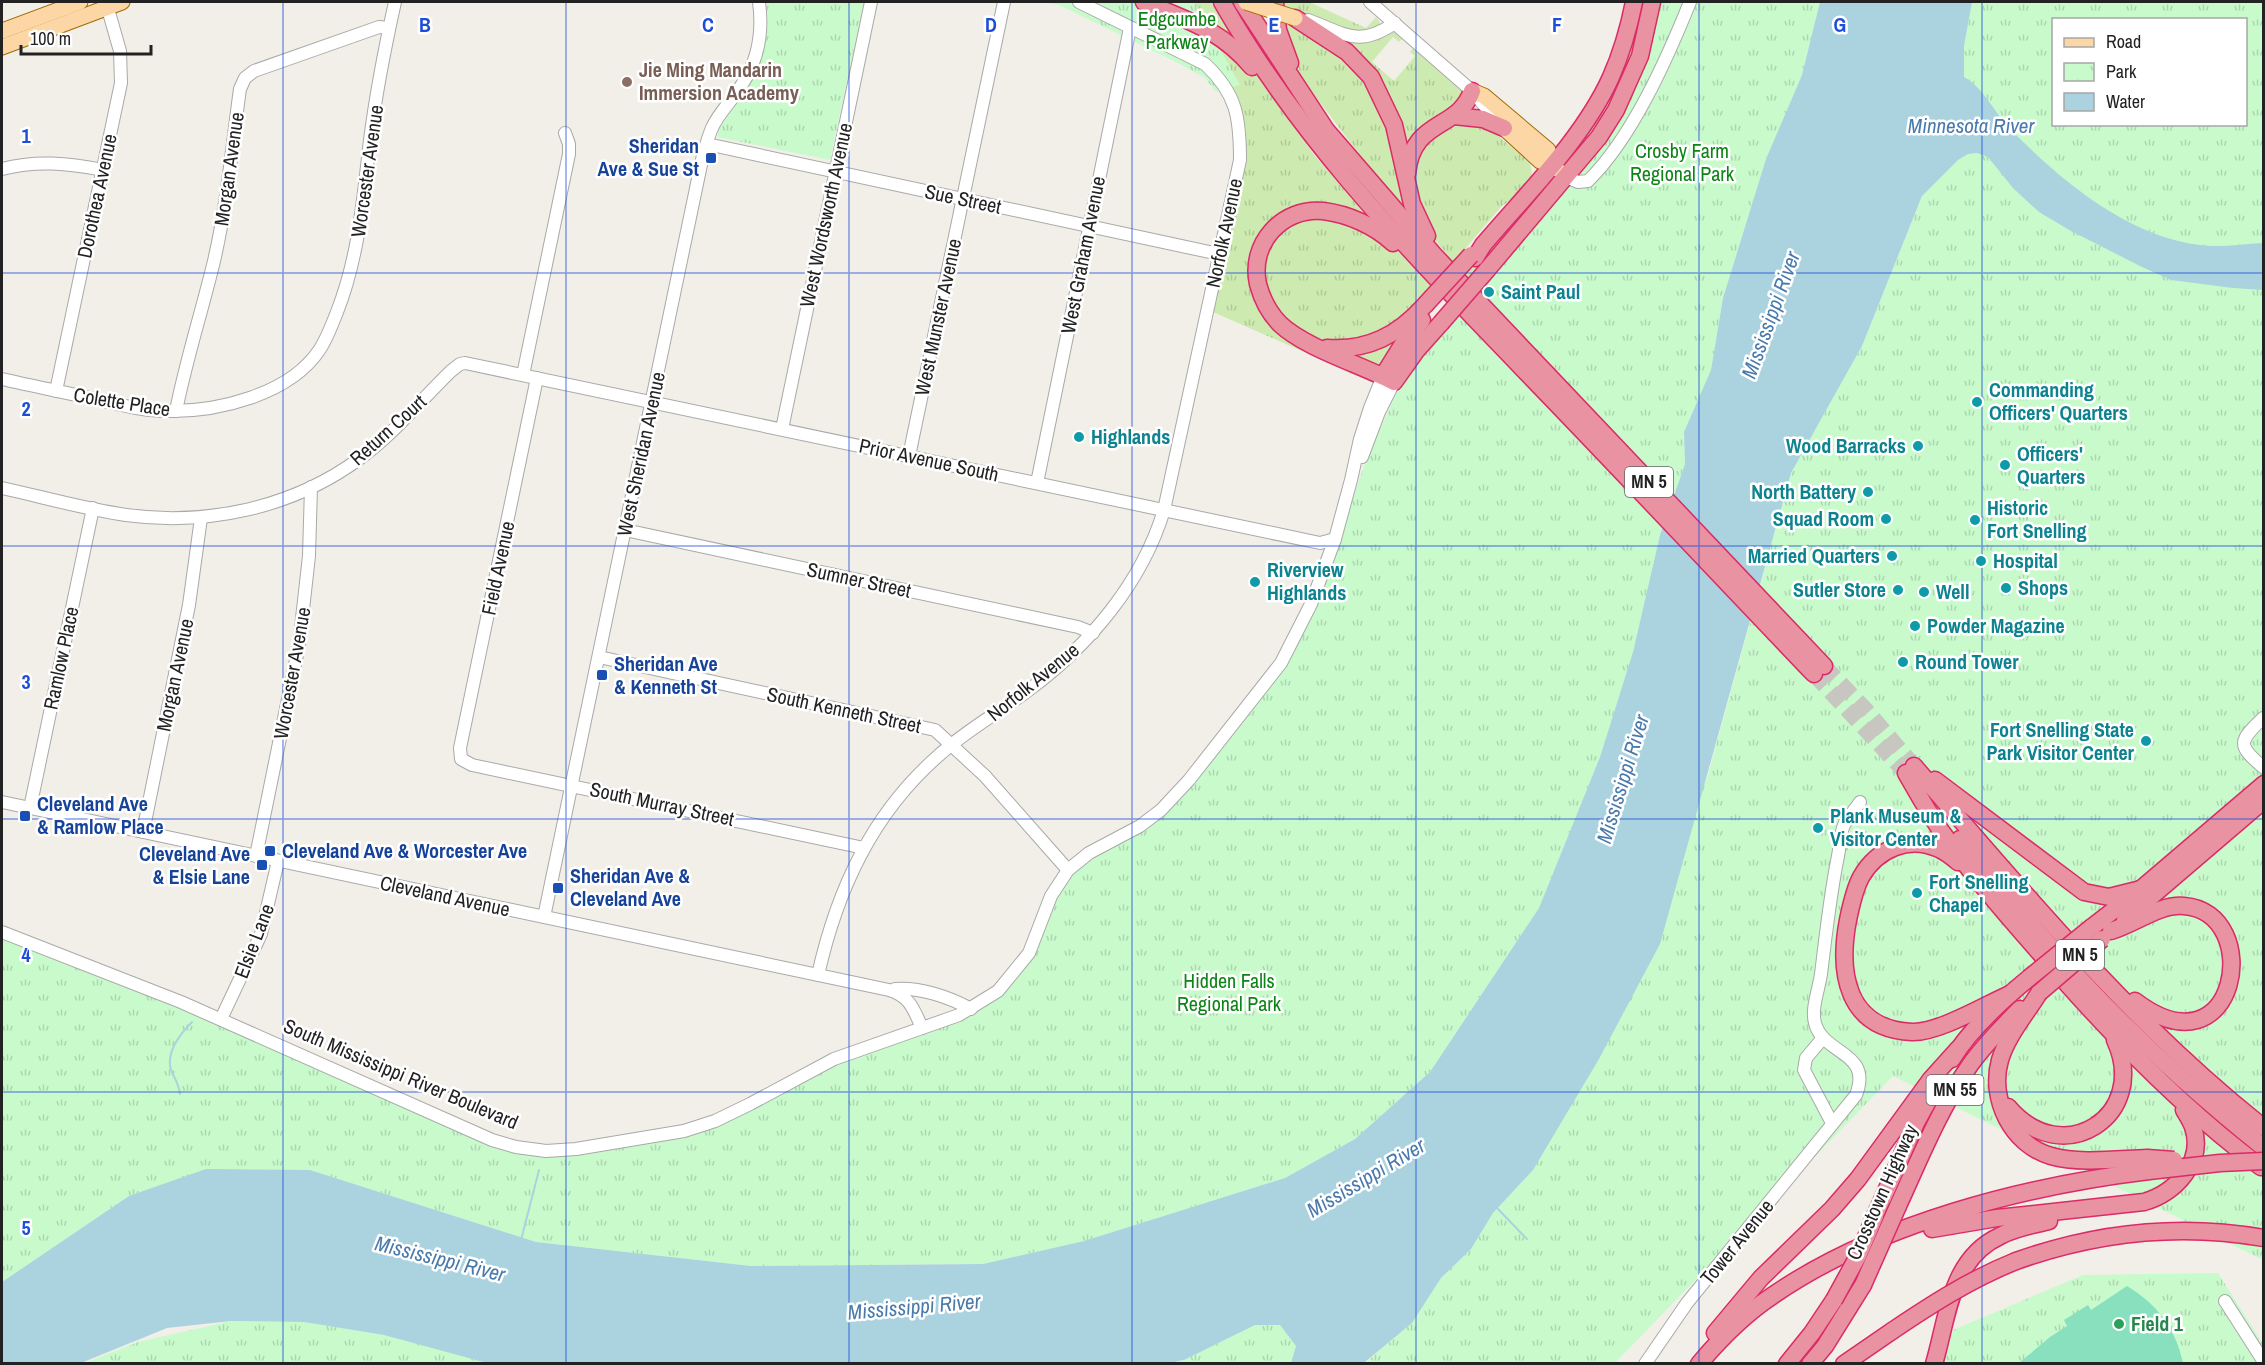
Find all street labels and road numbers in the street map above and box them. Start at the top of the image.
street label: Worcester Avenue [344,103,389,239]
street label: Morgan Avenue [207,110,250,228]
street label: West Wordsworth Avenue [793,120,858,310]
street label: Dorothea Avenue [70,131,123,261]
street label: West Graham Avenue [1054,174,1111,336]
street label: Norfolk Avenue [1199,176,1248,290]
street label: Sue Street [922,177,1004,220]
street label: West Munster Avenue [908,236,967,398]
street label: West Sheridan Avenue [610,369,671,538]
street label: Colette Place [72,381,172,422]
street label: Return Court [344,388,432,471]
street label: Prior Avenue South [857,432,1001,487]
road number: MN 5 [1625,467,1673,497]
street label: Field Avenue [474,518,521,617]
street label: Sumner Street [805,555,914,604]
street label: Ramlow Place [36,604,85,712]
street label: Worcester Avenue [267,605,316,741]
street label: Morgan Avenue [149,616,200,734]
street label: Norfolk Avenue [981,636,1084,727]
street label: South Kenneth Street [765,680,924,739]
street label: South Murray Street [588,775,737,832]
street label: Cleveland Avenue [378,869,512,922]
street label: Elsie Lane [227,900,280,982]
road number: MN 5 [2056,940,2104,970]
street label: South Mississippi River Boulevard [280,1012,523,1135]
road number: MN 55 [1926,1075,1984,1105]
street label: Crosstown Highway [1840,1119,1924,1264]
street label: Tower Avenue [1694,1193,1779,1290]

